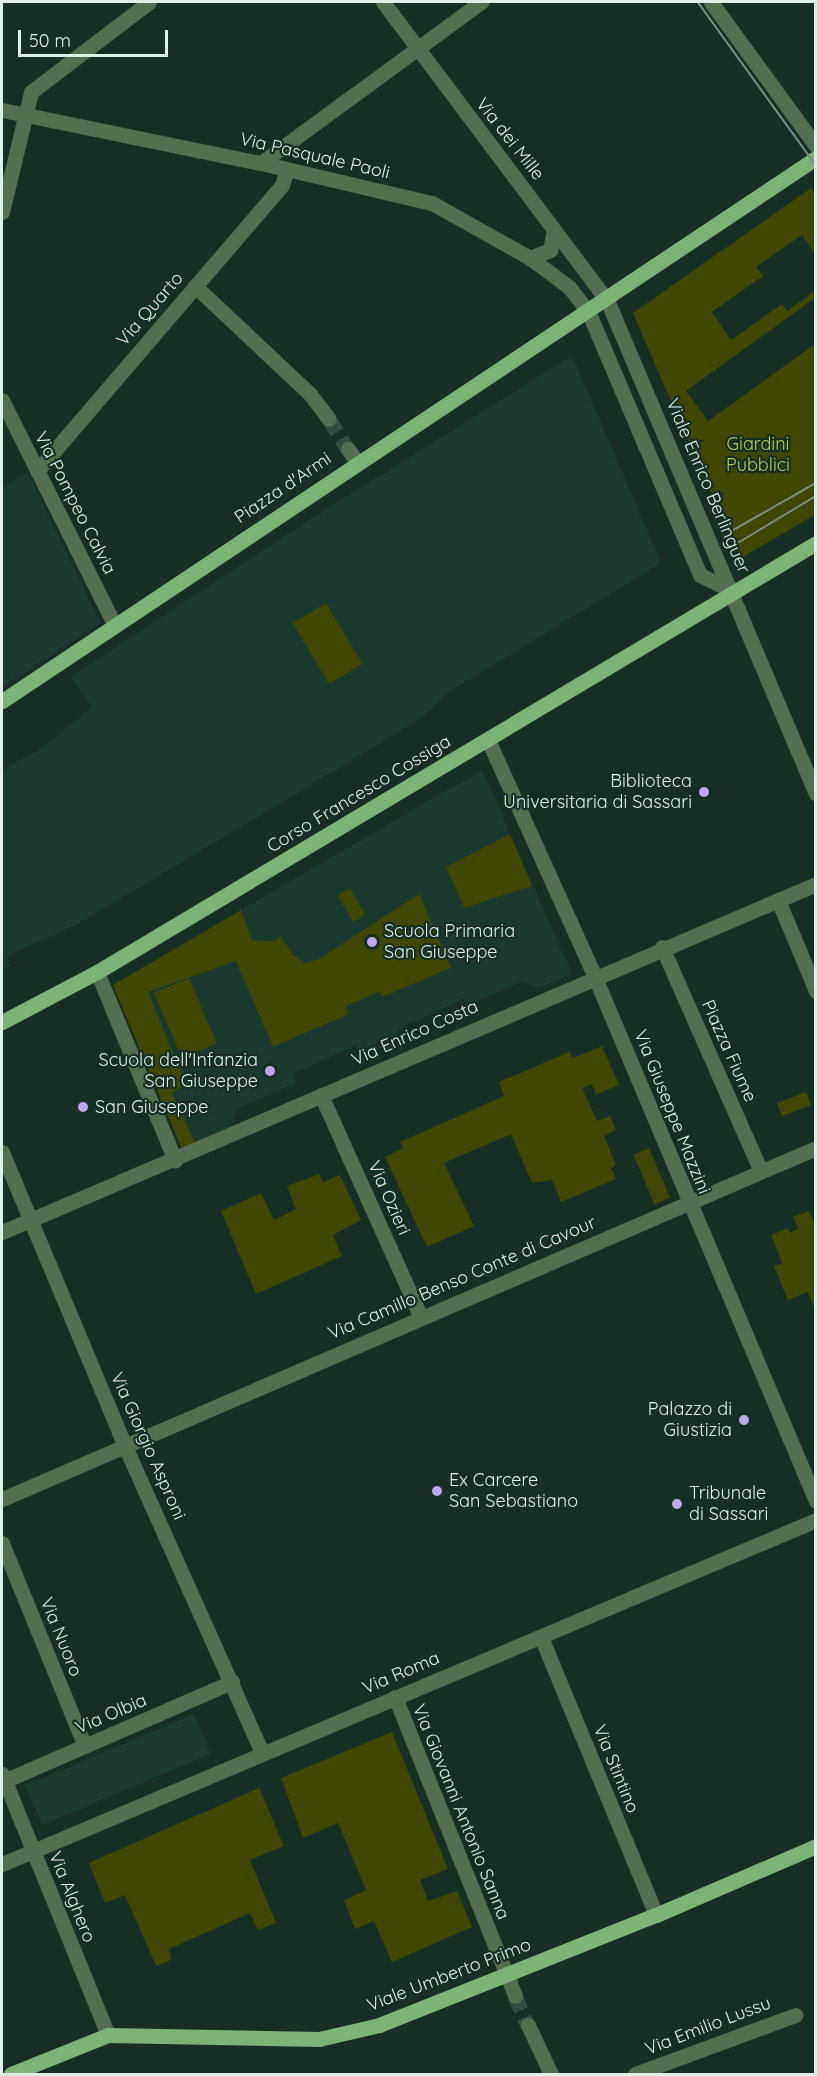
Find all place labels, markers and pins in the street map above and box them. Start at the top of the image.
place label: Biblioteca Universitaria di Sassari [503,771,692,814]
marker: Biblioteca Universitaria di Sassari [697,785,711,799]
place label: Scuola Primaria San Giuseppe [384,921,515,964]
marker: Scuola Primaria San Giuseppe [365,935,379,949]
place label: Scuola dell'Infanzia San Giuseppe [99,1050,258,1092]
marker: Scuola dell'Infanzia San Giuseppe [263,1064,277,1078]
place label: San Giuseppe [95,1096,209,1118]
marker: San Giuseppe [76,1100,90,1114]
place label: Palazzo di Giustizia [648,1399,732,1442]
marker: Palazzo di Giustizia [737,1413,751,1427]
place label: Ex Carcere San Sebastiano [449,1470,578,1512]
place label: Tribunale di Sassari [689,1483,768,1526]
marker: Ex Carcere San Sebastiano [430,1484,444,1498]
marker: Tribunale di Sassari [670,1497,684,1511]

